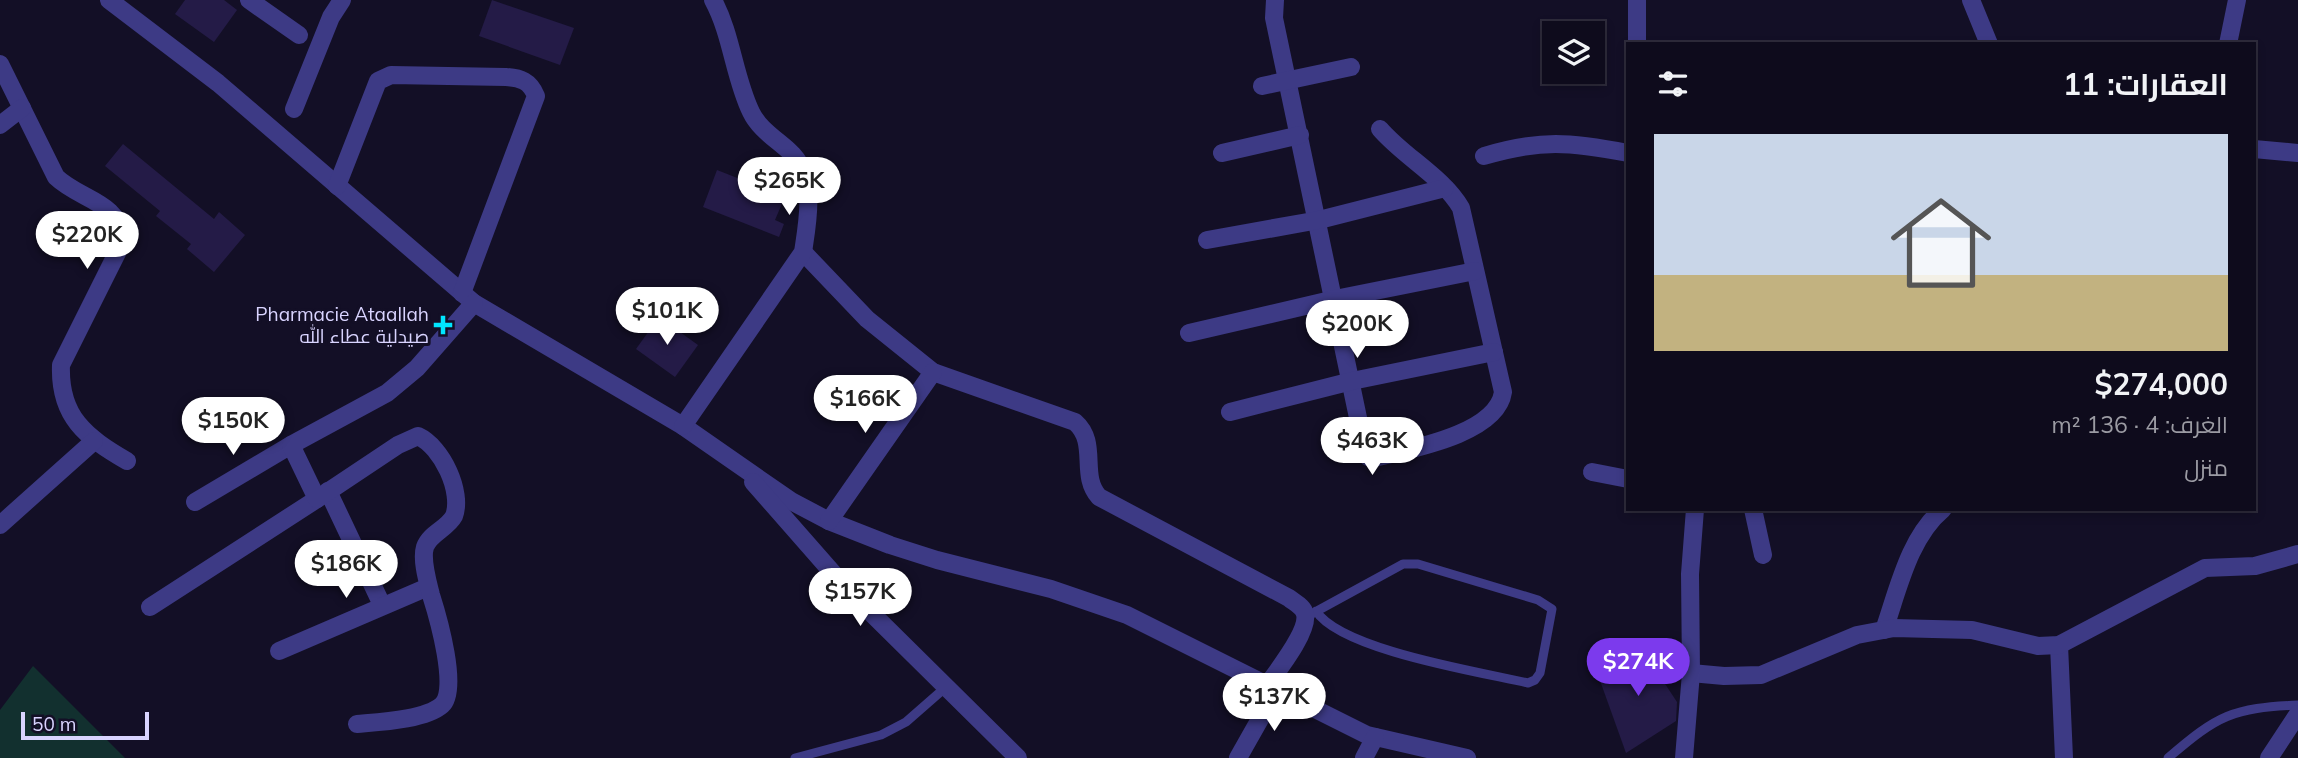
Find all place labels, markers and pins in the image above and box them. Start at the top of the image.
pin: $265K [740,158,838,217]
pin: $220K [38,212,136,271]
pin: $101K [618,288,716,347]
pin: $200K [1308,300,1406,360]
place label: Pharmacie Ataallah صيدلية عطاء الله [255,302,429,348]
marker: Pharmacie Ataallah صيدلية عطاء الله [435,317,451,333]
pin: $166K [816,376,914,435]
pin: $150K [184,398,282,457]
pin: $463K [1323,418,1421,477]
pin: $186K [297,540,395,600]
pin: $157K [811,568,909,628]
pin: $274K [1589,638,1687,698]
pin: $137K [1225,674,1323,733]

